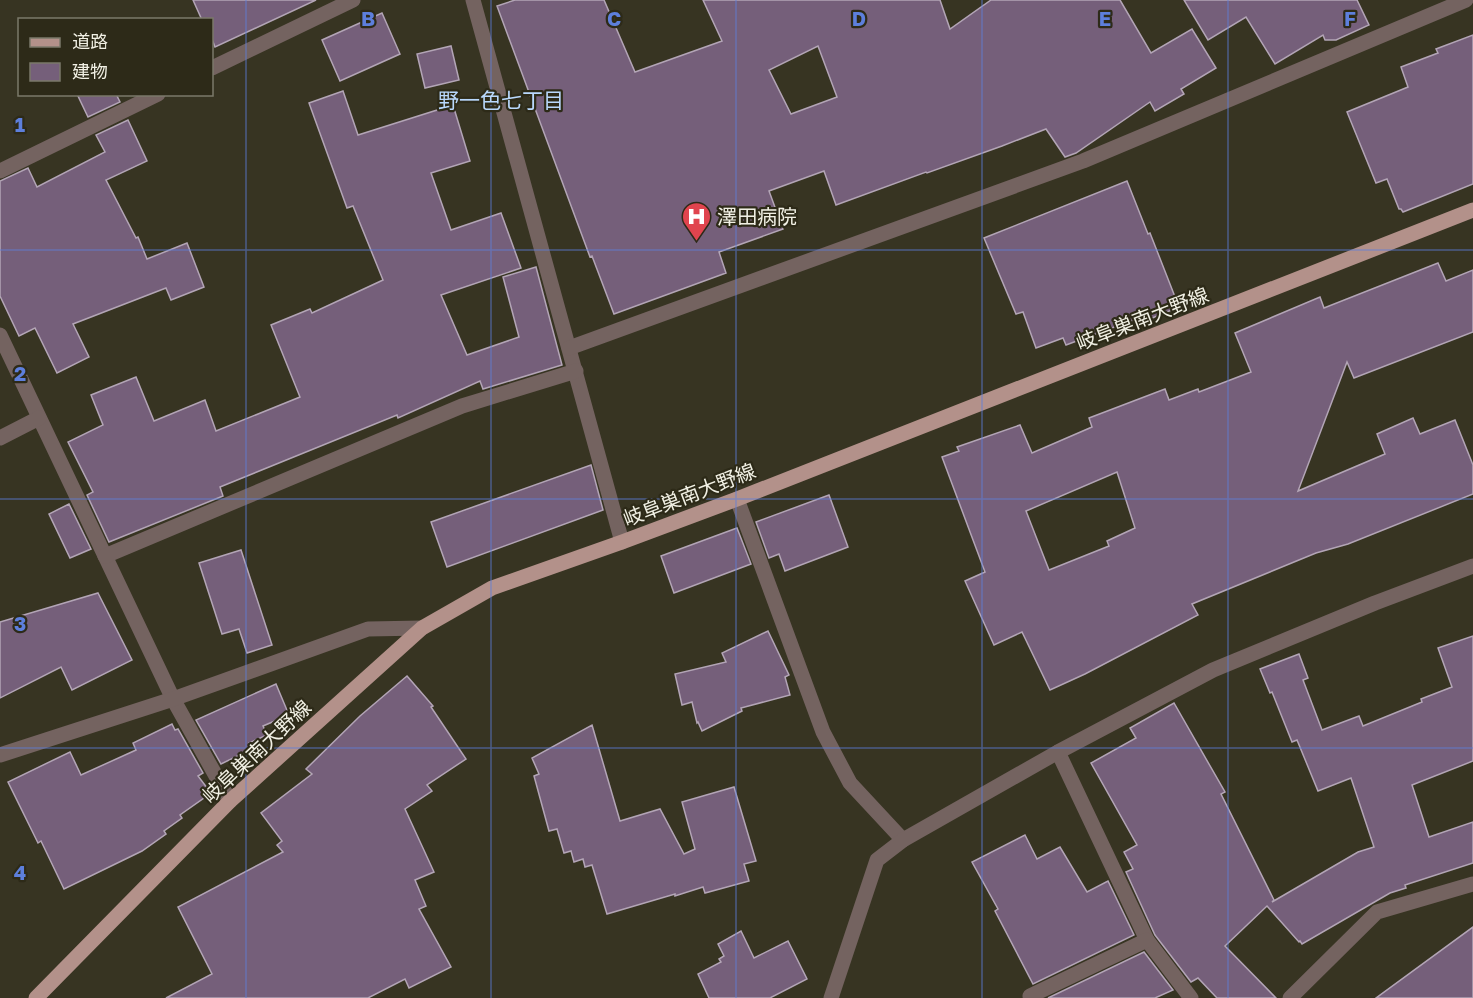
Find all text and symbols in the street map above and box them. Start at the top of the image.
text: B [361,6,375,30]
text: C [607,6,621,30]
text: D [852,6,866,30]
text: E [1099,6,1111,30]
text: F [1344,6,1356,30]
legend [18,18,213,96]
text: 道路 [72,30,108,52]
text: 建物 [72,60,108,82]
district label: 野一色七丁目 [438,87,564,113]
text: 1 [15,112,25,136]
hospital icon: 澤田病院 [680,200,712,242]
place label: 澤田病院 [717,204,797,228]
street label: 岐阜巣南大野線 [1072,282,1212,354]
text: 2 [14,361,26,385]
street label: 岐阜巣南大野線 [619,458,759,530]
text: 3 [14,611,26,635]
street label: 岐阜巣南大野線 [197,694,315,808]
text: 4 [14,860,26,884]

